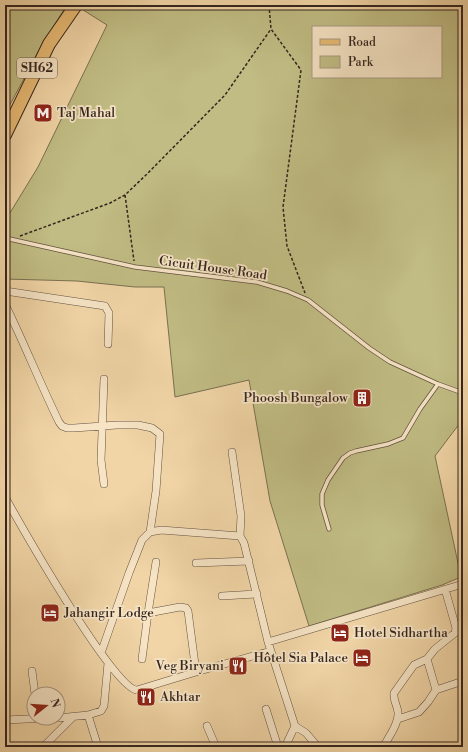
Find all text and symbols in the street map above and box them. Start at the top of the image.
legend [312,26,442,78]
text: Road [348,35,376,50]
text: Park [348,55,374,70]
road number: SH62 [17,58,57,78]
metro station icon: Taj Mahal [32,102,54,124]
place label: Taj Mahal [57,105,115,121]
street label: Cicuit House Road [158,253,269,284]
building icon: Phoosh Bungalow [351,387,373,409]
place label: Phoosh Bungalow [243,390,349,406]
hotel icon: Jahangir Lodge [39,602,61,624]
place label: Jahangir Lodge [63,605,154,621]
hotel icon: Hotel Sidhartha [329,622,351,644]
place label: Hotel Sidhartha [354,625,448,641]
hotel icon: Hôtel Sia Palace [351,647,373,669]
place label: Hôtel Sia Palace [253,650,348,666]
restaurant icon: Veg Biryani [227,655,249,677]
place label: Veg Biryani [154,658,224,674]
north arrow [26,686,66,726]
restaurant icon: Akhtar [135,686,157,708]
place label: Akhtar [159,689,201,705]
text: N [47,697,63,710]

